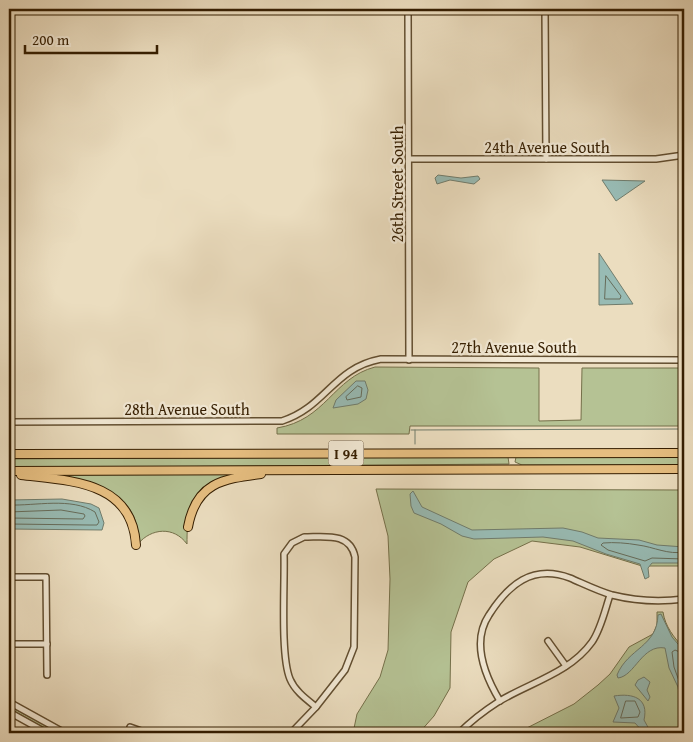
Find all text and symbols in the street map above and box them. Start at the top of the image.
scale bar [25,22,158,54]
text: 200 m [32,29,70,50]
street label: 26th Street South [385,126,409,242]
street label: 24th Avenue South [484,135,610,159]
street label: 27th Avenue South [451,335,577,359]
street label: 28th Avenue South [124,397,250,421]
road number: I 94 [328,440,364,466]

